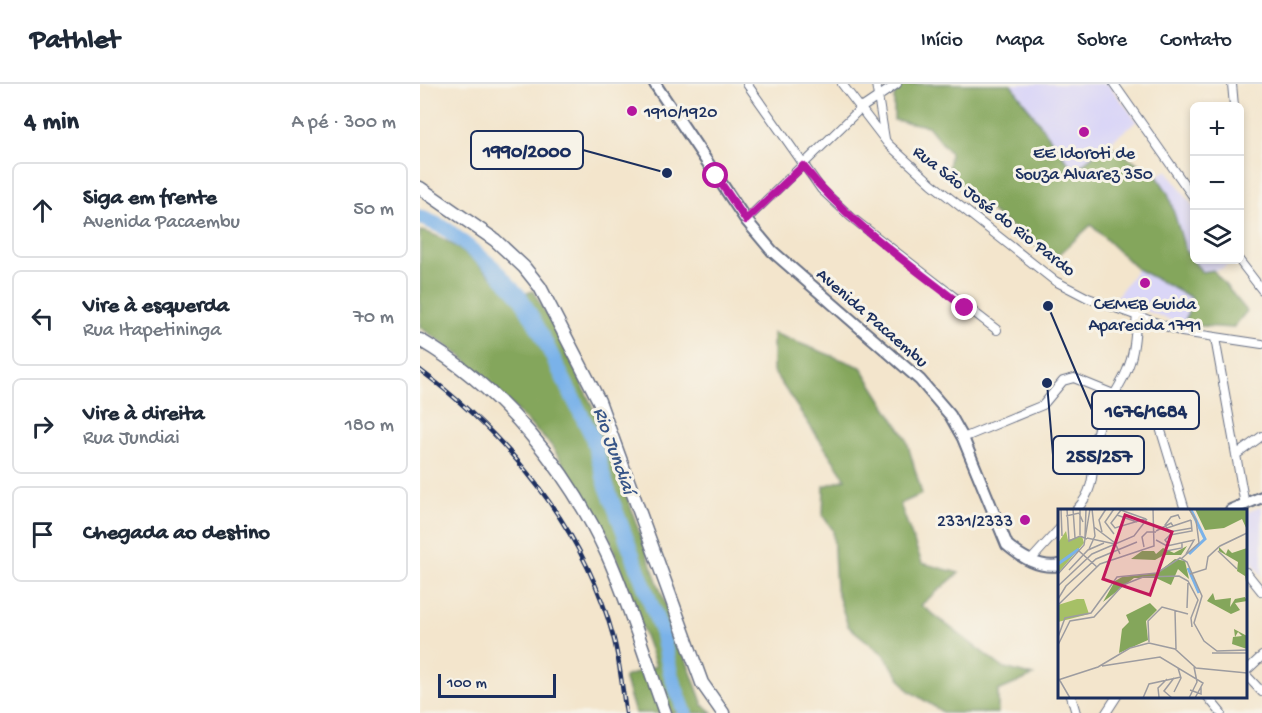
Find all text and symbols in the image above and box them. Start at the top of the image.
text: Pathlet [30,25,120,58]
text: Início [921,29,963,54]
text: Mapa [996,29,1044,54]
text: Sobre [1077,29,1127,54]
text: Contato [1160,29,1232,54]
map controls [1190,102,1244,264]
button: + [1190,102,1244,156]
place label: 1910/1920 [643,103,717,124]
marker: 1910/1920 [625,104,639,118]
text: 4 min [24,108,79,139]
text: A pé · 300 m [292,112,396,135]
marker: EE Idoroti de Souza Alvarez 350 [1077,125,1091,139]
callout: 1990/2000 [471,131,583,169]
text: 1990/2000 [482,142,572,165]
street label: Rua São José do Rio Pardo [908,142,1079,282]
place label: EE Idoroti de Souza Alvarez 350 [1015,144,1153,186]
button: − [1190,156,1244,210]
route start [702,162,728,188]
text: Siga em frente [83,186,217,212]
icon: ahead [26,194,59,227]
text: 50 m [353,199,394,222]
button: layers [1190,210,1244,264]
text: Avenida Pacaembu [83,212,240,235]
street label: Avenida Pacaembu [811,265,932,373]
marker: CEMEB Guida Aparecida 1791 [1138,276,1152,290]
text: Vire à esquerda [83,294,229,320]
route end [951,294,977,320]
place label: CEMEB Guida Aparecida 1791 [1089,295,1201,337]
icon: left [26,302,59,335]
text: 70 m [353,307,394,330]
text: Rua Itapetininga [83,320,221,343]
callout: 1676/1684 [1092,391,1199,429]
text: Vire à direita [83,402,205,428]
text: 1676/1684 [1104,402,1188,425]
water label: Rio Jundiaí [586,405,640,501]
icon: right [26,410,59,443]
text: 180 m [345,415,394,438]
text: Rua Jundiai [83,428,180,451]
callout: 255/257 [1053,436,1144,474]
text: 255/257 [1066,447,1134,470]
inset map [1058,509,1247,698]
place label: 2331/2333 [937,512,1013,533]
marker: 2331/2333 [1018,513,1032,527]
icon: arrive [26,518,59,551]
text: Chegada ao destino [83,521,270,547]
scale bar [438,671,556,698]
text: 100 m [447,675,487,694]

